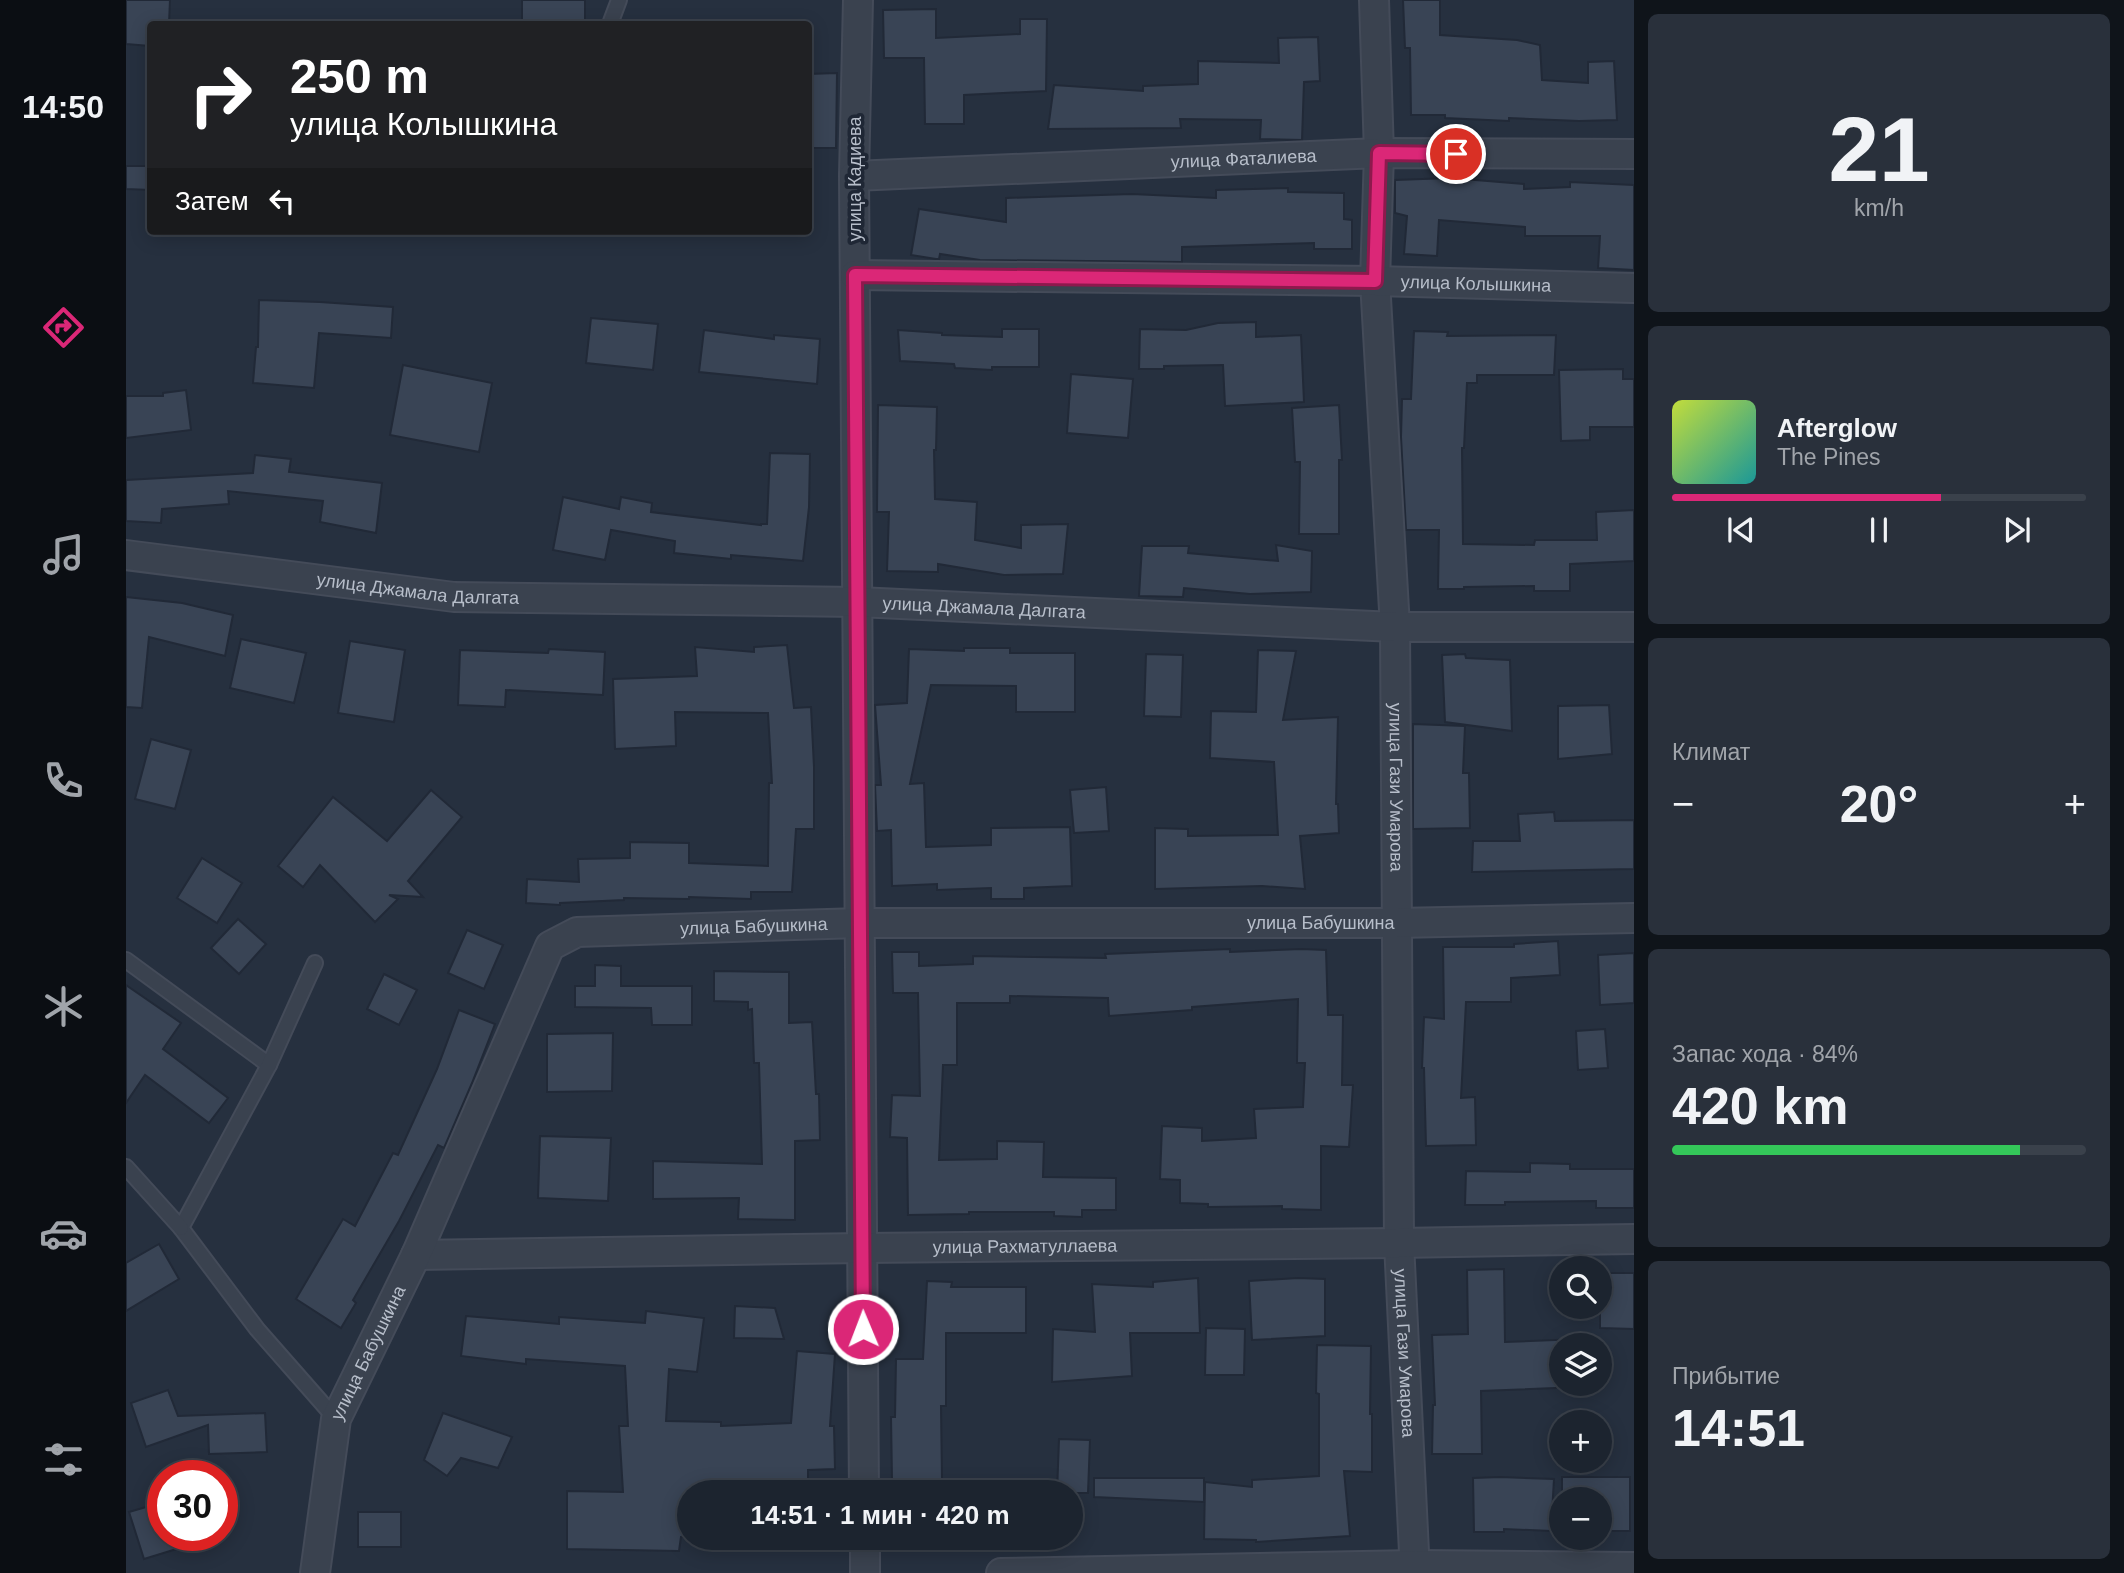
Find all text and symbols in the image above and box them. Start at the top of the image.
icon: right [175,49,266,140]
text: 250 m [290,49,429,103]
text: 14:50 [22,89,104,125]
text: 21 [1828,99,1930,200]
text: улица Колышкина [290,106,557,142]
street label: улица Кадиева [845,116,865,241]
pin [1426,124,1486,184]
icon: arrive [1437,135,1475,173]
street label: улица Фаталиева [1170,146,1318,172]
icon: left [263,182,301,220]
text: Затем [175,186,249,216]
text: km/h [1854,195,1904,221]
street label: улица Колышкина [1400,272,1552,296]
icon: directions [39,303,88,352]
text: Afterglow [1777,413,1897,443]
text: The Pines [1777,444,1881,470]
icon: previous [1722,511,1760,549]
icon: pause [1860,511,1898,549]
icon: next [1998,511,2036,549]
icon: music [39,530,88,579]
street label: улица Джамала Далгата [316,570,520,608]
street label: улица Джамала Далгата [882,593,1087,623]
street label: улица Гази Умарова [1385,703,1407,873]
text: Климат [1672,739,1750,765]
icon: phone [39,756,88,805]
text: 20° [1840,775,1918,833]
text: − [1672,783,1694,825]
text: + [2064,783,2086,825]
street label: улица Бабушкина [1247,913,1396,933]
street label: улица Бабушкина [680,914,829,939]
icon: climate [39,982,88,1031]
text: Запас хода · 84% [1672,1041,1858,1067]
text: 420 km [1672,1077,1848,1135]
icon: car [39,1209,88,1258]
street label: улица Рахматуллаева [933,1236,1118,1257]
map controls [1549,1256,1612,1550]
button: search [1549,1256,1612,1319]
street label: улица Гази Умарова [1390,1268,1418,1439]
street label: улица Бабушкина [327,1281,410,1424]
position arrow [826,1292,900,1366]
button: layers [1549,1333,1612,1396]
text: Прибытие [1672,1363,1780,1389]
text: 14:51 [1672,1399,1805,1457]
button: + [1549,1410,1612,1473]
icon: filters [39,1435,88,1484]
speed limit sign: 30 [147,1460,238,1551]
button: − [1549,1487,1612,1550]
text: 14:51 · 1 мин · 420 m [750,1500,1010,1530]

